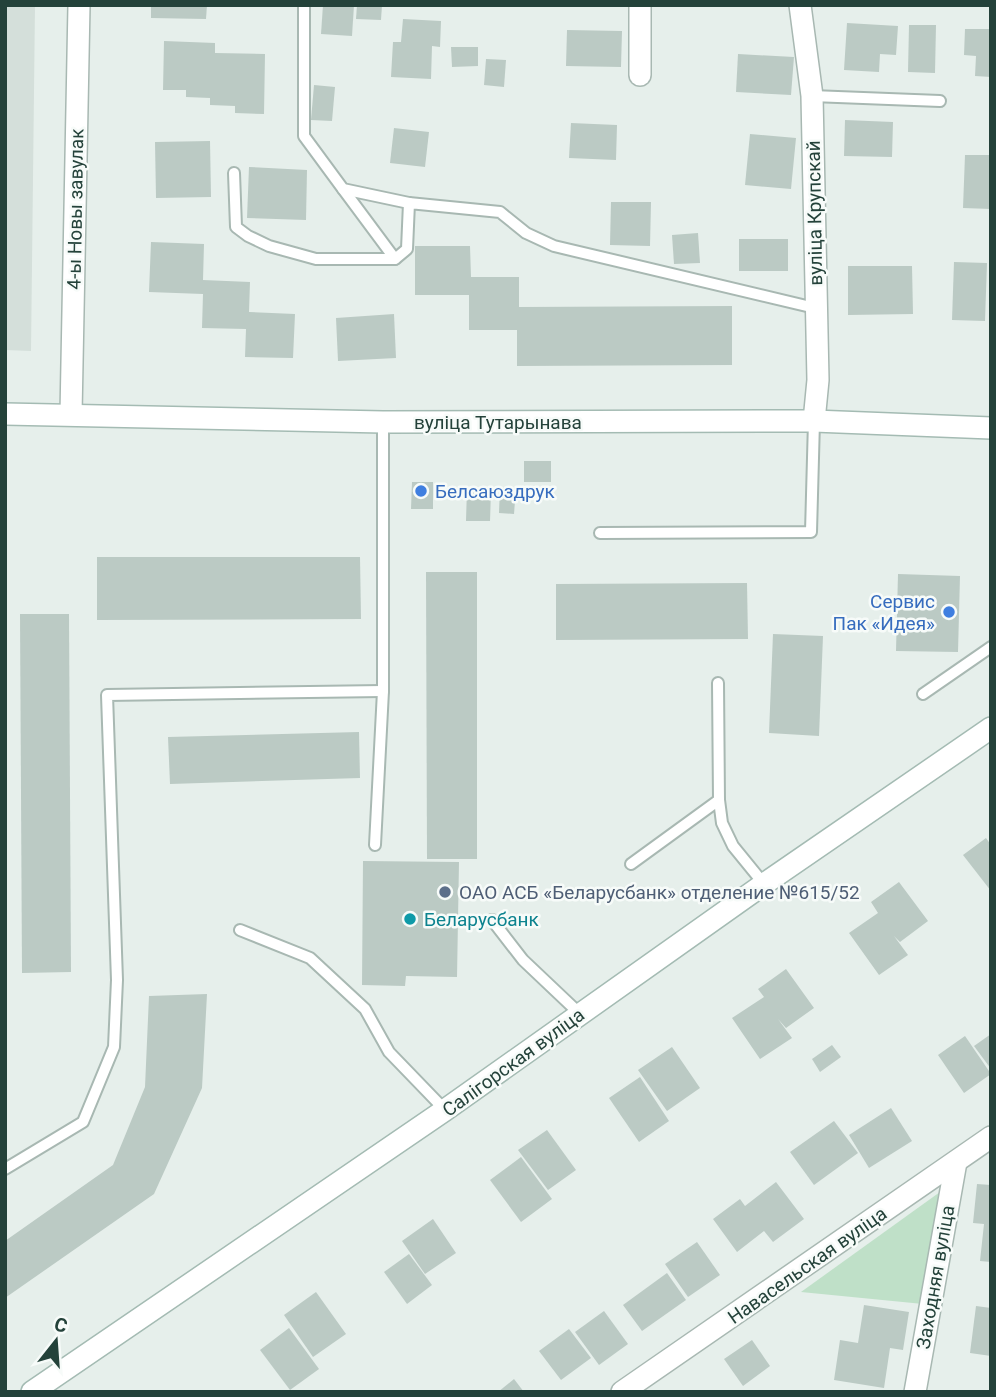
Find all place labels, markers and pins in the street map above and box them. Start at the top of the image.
place label: Белсаюздрук [435,480,556,503]
marker: Белсаюздрук [413,483,429,499]
place label: Сервис Пак «Идея» [833,590,935,635]
marker: Сервис Пак «Идея» [941,604,957,620]
place label: ОАО АСБ «Беларусбанк» отделение №615/52 [459,881,860,904]
marker: ОАО АСБ «Беларусбанк» отделение №615/52 [437,884,453,900]
place label: Беларусбанк [424,908,540,931]
marker: Беларусбанк [402,911,418,927]

